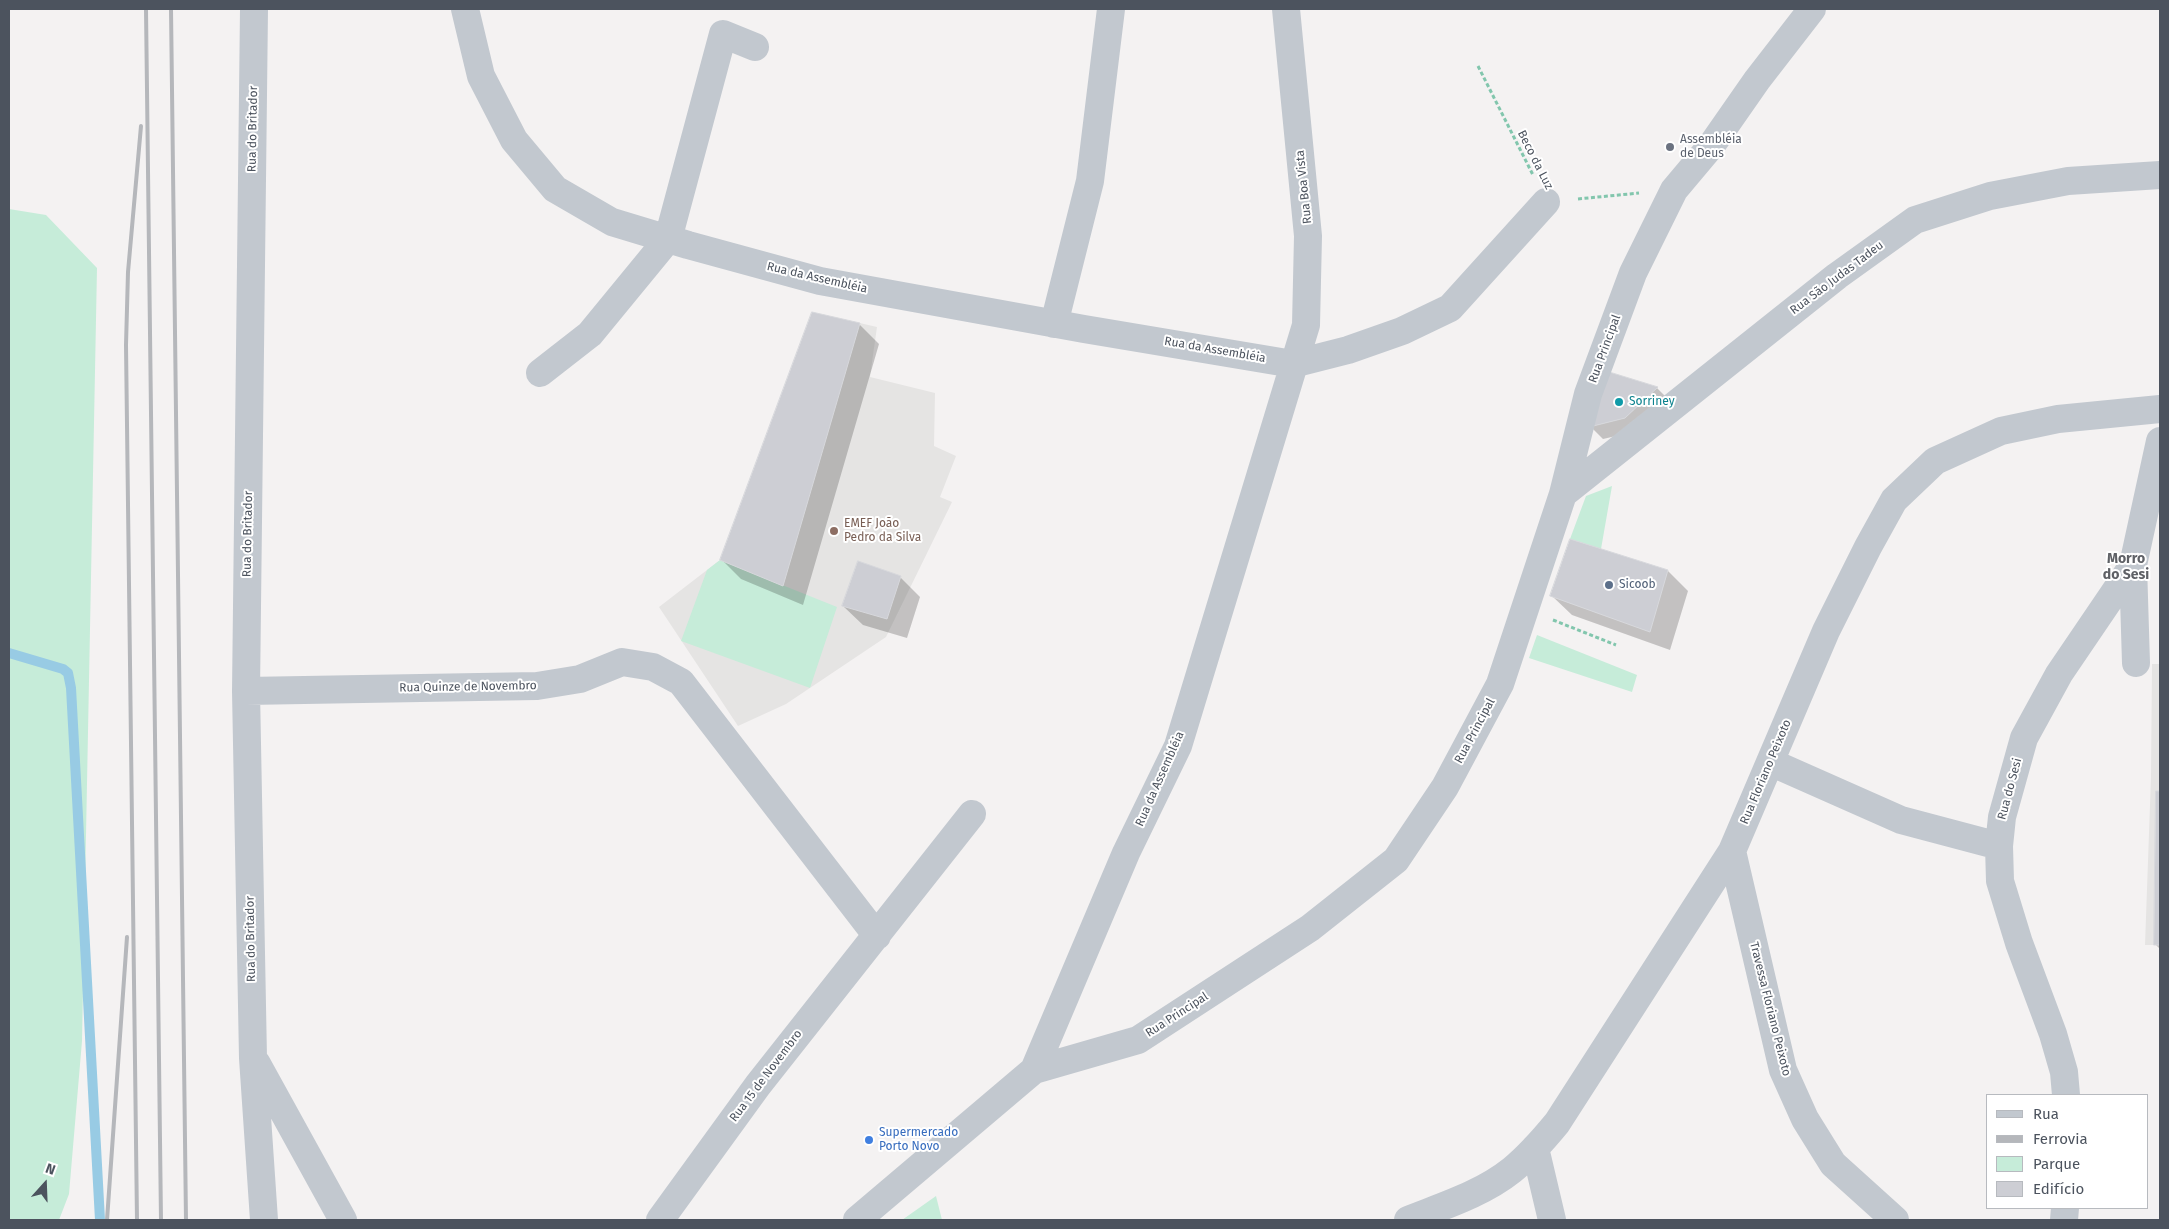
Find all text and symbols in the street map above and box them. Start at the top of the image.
street label: Rua do Britador [245,86,261,172]
street label: Beco da Luz [1514,128,1556,192]
place label: Assembléia de Deus [1680,133,1742,161]
marker: Assembléia de Deus [1664,141,1676,153]
street label: Rua Boa Vista [1293,149,1315,225]
street label: Rua São Judas Tadeu [1788,238,1886,318]
street label: Rua da Assembléia [765,259,869,297]
street label: Rua Principal [1586,313,1624,385]
street label: Rua da Assembléia [1163,334,1267,366]
place label: Sorriney [1629,395,1675,409]
marker: Sorriney [1613,396,1625,408]
street label: Rua do Britador [240,491,256,577]
place label: EMEF João Pedro da Silva [844,517,921,545]
marker: EMEF João Pedro da Silva [828,525,840,537]
district label: Morro do Sesi [2103,551,2149,584]
place label: Sicoob [1619,578,1656,592]
marker: Sicoob [1603,579,1615,591]
street label: Rua Quinze de Novembro [399,679,537,695]
street label: Rua Principal [1452,696,1498,766]
street label: Rua Floriano Peixoto [1737,717,1795,827]
street label: Rua da Assembléia [1133,729,1187,829]
street label: Rua do Sesi [1995,757,2025,821]
street label: Rua do Britador [243,896,259,982]
street label: Travessa Floriano Peixoto [1746,940,1794,1078]
street label: Rua Principal [1143,989,1211,1041]
street label: Rua 15 de Novembro [727,1027,805,1125]
legend [1986,1094,2149,1209]
text: Rua [2033,1105,2059,1123]
place label: Supermercado Porto Novo [879,1126,958,1154]
text: Ferrovia [2033,1130,2088,1148]
marker: Supermercado Porto Novo [863,1134,875,1146]
text: Parque [2033,1155,2080,1173]
north arrow [20,1159,70,1209]
text: N [43,1160,58,1179]
text: Edifício [2033,1180,2084,1198]

